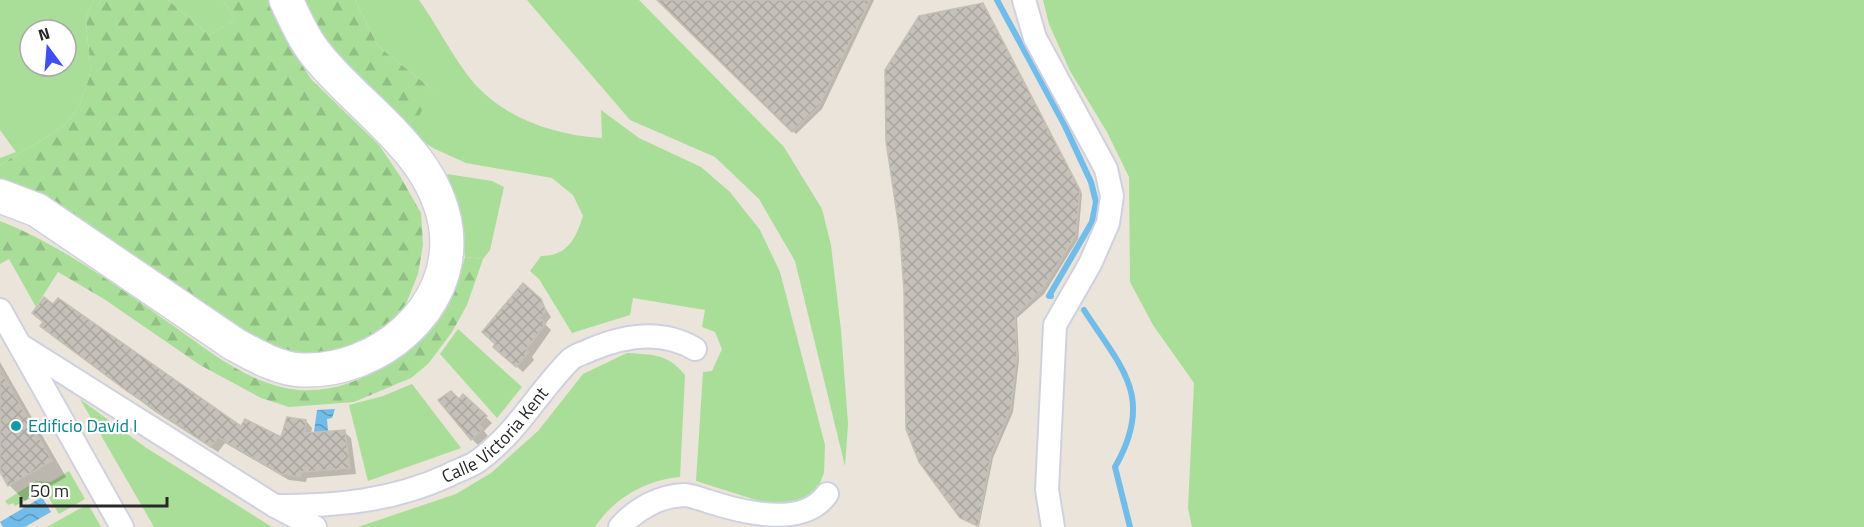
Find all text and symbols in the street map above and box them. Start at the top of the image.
north arrow [18,18,78,78]
text: N [35,21,53,47]
street label: Calle Victoria Kent [437,380,555,490]
place label: Edificio David I [28,412,137,439]
marker: Edificio David I [9,419,23,433]
scale bar [21,470,166,508]
text: 50 m [30,477,69,504]

